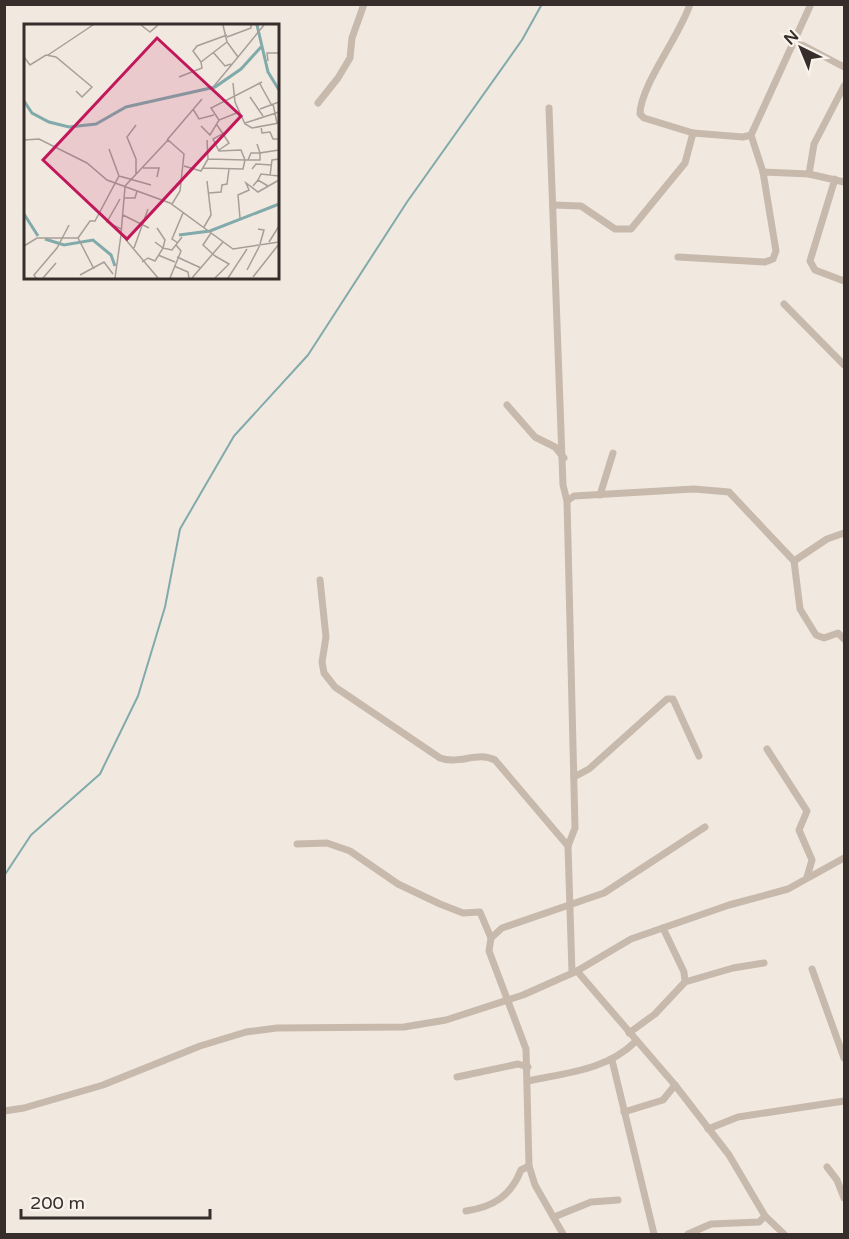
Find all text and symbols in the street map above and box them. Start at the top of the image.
north arrow [771,18,831,78]
inset map [24,24,279,279]
text: N [780,26,803,49]
scale bar [21,1182,210,1220]
text: 200 m [30,1192,85,1214]

